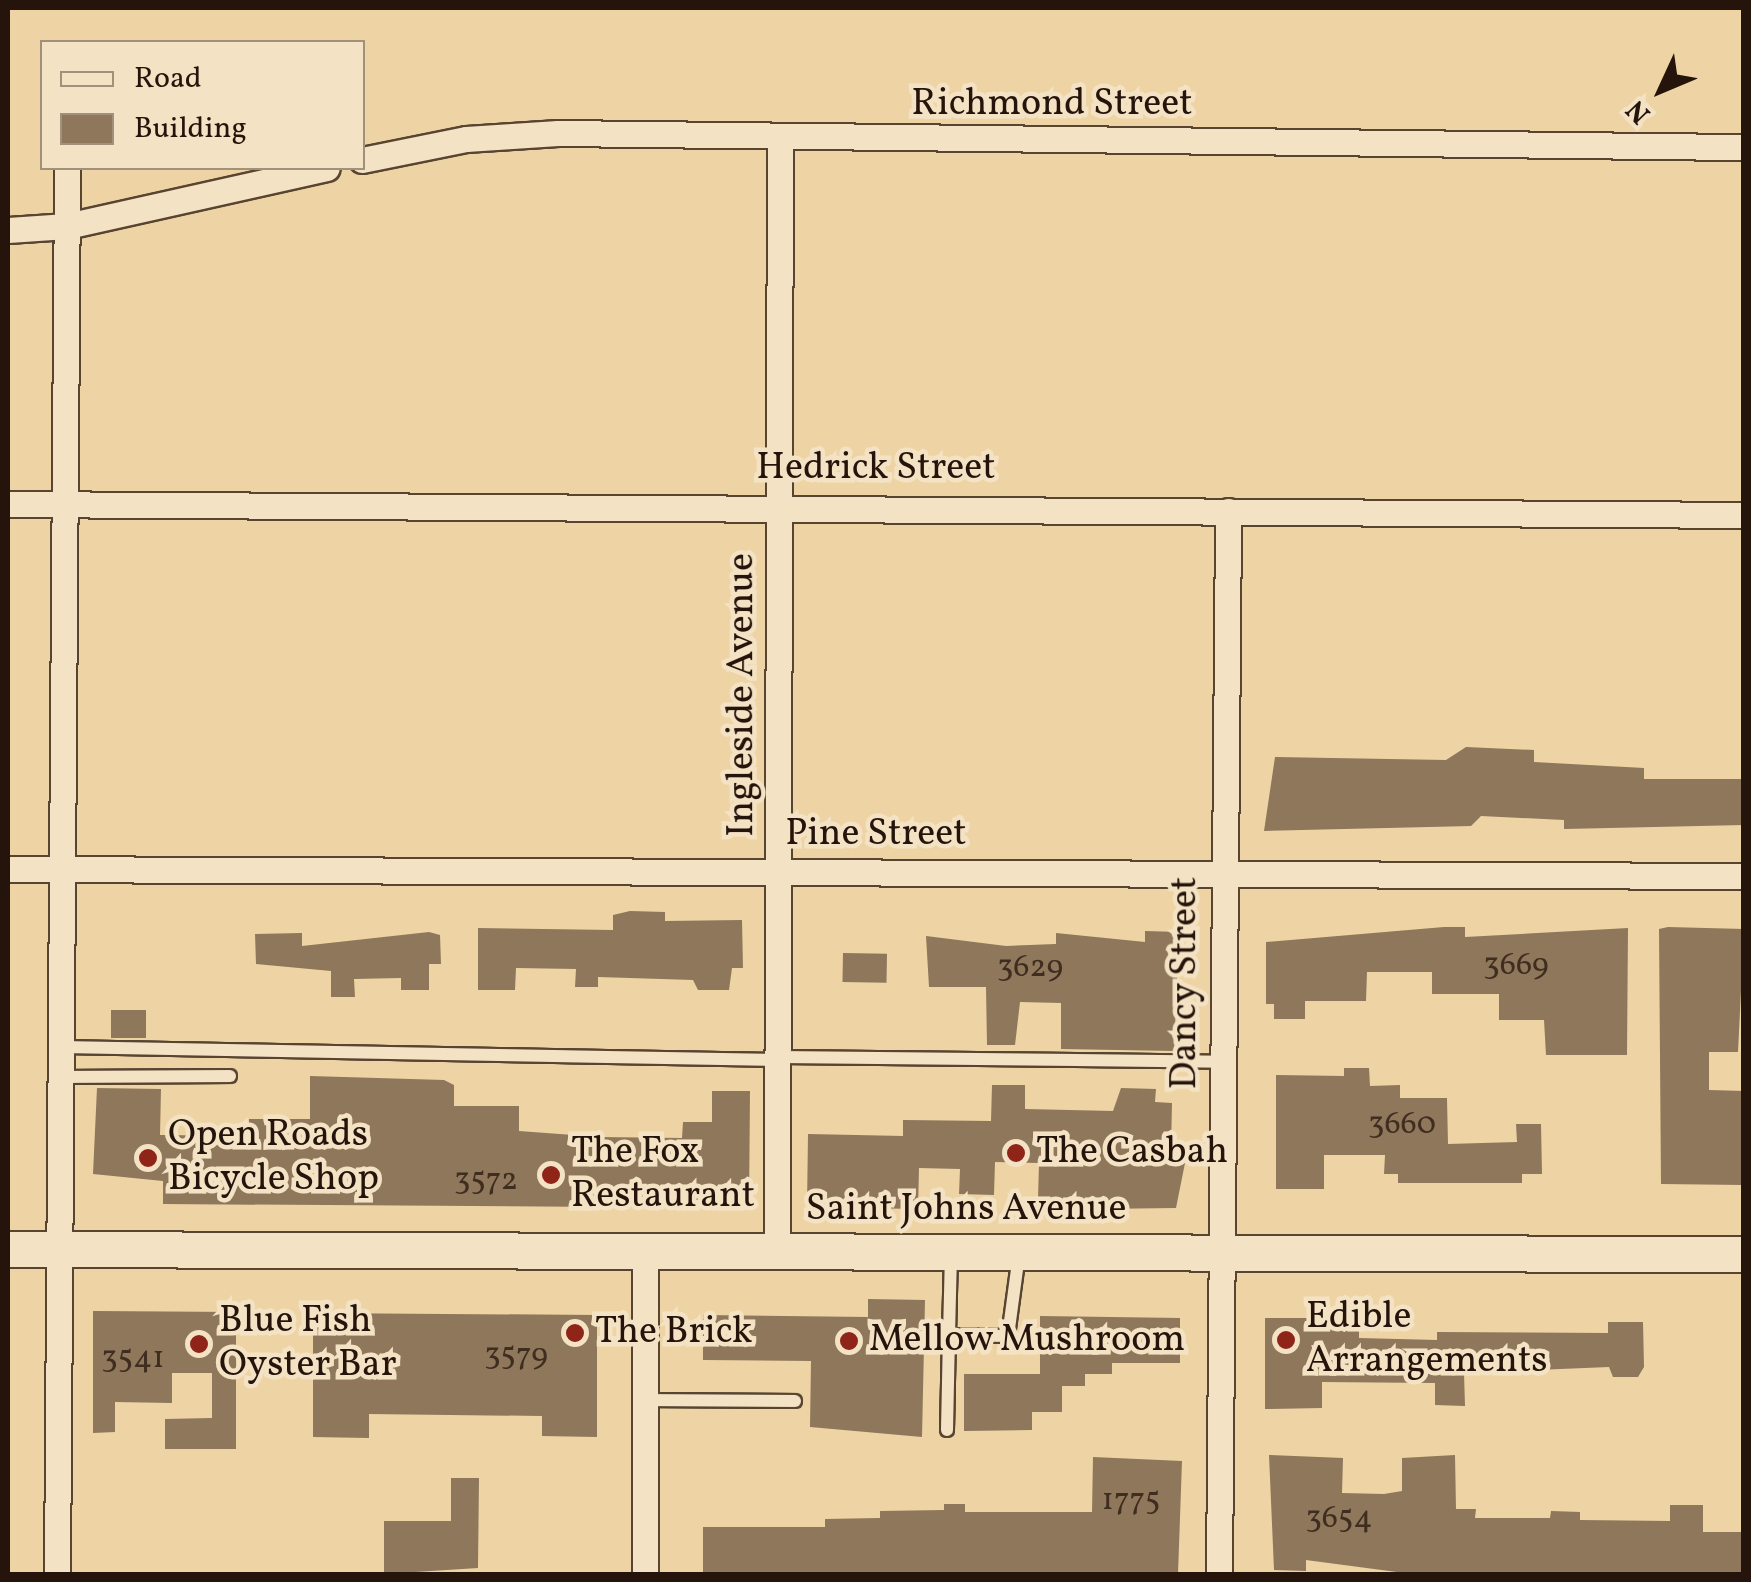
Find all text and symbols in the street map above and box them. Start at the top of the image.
legend [40,40,365,170]
north arrow [1611,40,1711,140]
text: Road [134,58,202,100]
street label: Richmond Street [911,82,1193,128]
text: N [1618,90,1660,132]
text: Building [134,108,247,150]
street label: Hedrick Street [756,446,996,492]
street label: Ingleside Avenue [720,553,766,837]
street label: Pine Street [785,812,967,858]
street label: Dancy Street [1163,876,1209,1090]
house number: 3669 [1483,947,1549,985]
house number: 3629 [997,949,1063,987]
house number: 3660 [1368,1106,1436,1144]
place label: Open Roads Bicycle Shop [168,1113,379,1202]
place label: The Fox Restaurant [571,1130,755,1220]
place label: The Casbah [1036,1130,1228,1176]
marker: The Casbah [1005,1142,1027,1164]
marker: Open Roads Bicycle Shop [137,1147,159,1169]
house number: 3572 [454,1162,518,1200]
marker: The Fox Restaurant [540,1164,562,1186]
street label: Saint Johns Avenue [806,1187,1126,1233]
place label: Edible Arrangements [1306,1295,1548,1385]
place label: Blue Fish Oyster Bar [219,1299,397,1388]
place label: The Brick [595,1310,753,1356]
place label: Mellow Mushroom [869,1318,1186,1364]
marker: The Brick [564,1322,586,1344]
marker: Edible Arrangements [1275,1329,1297,1351]
marker: Mellow Mushroom [838,1330,860,1352]
marker: Blue Fish Oyster Bar [188,1333,210,1355]
house number: 3579 [484,1337,548,1375]
house number: 3541 [101,1340,165,1378]
house number: 1775 [1102,1482,1160,1520]
house number: 3654 [1305,1500,1373,1538]

